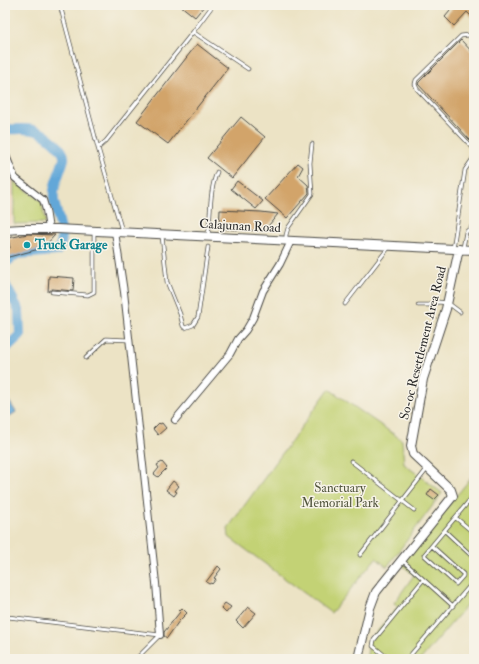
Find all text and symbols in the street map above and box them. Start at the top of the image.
street label: Calajunan Road [199,216,282,236]
place label: Truck Garage [34,237,108,254]
marker: Truck Garage [22,240,32,250]
street label: So-oc Resettlement Area Road [396,264,450,421]
park label: Sanctuary Memorial Park [301,480,380,511]

